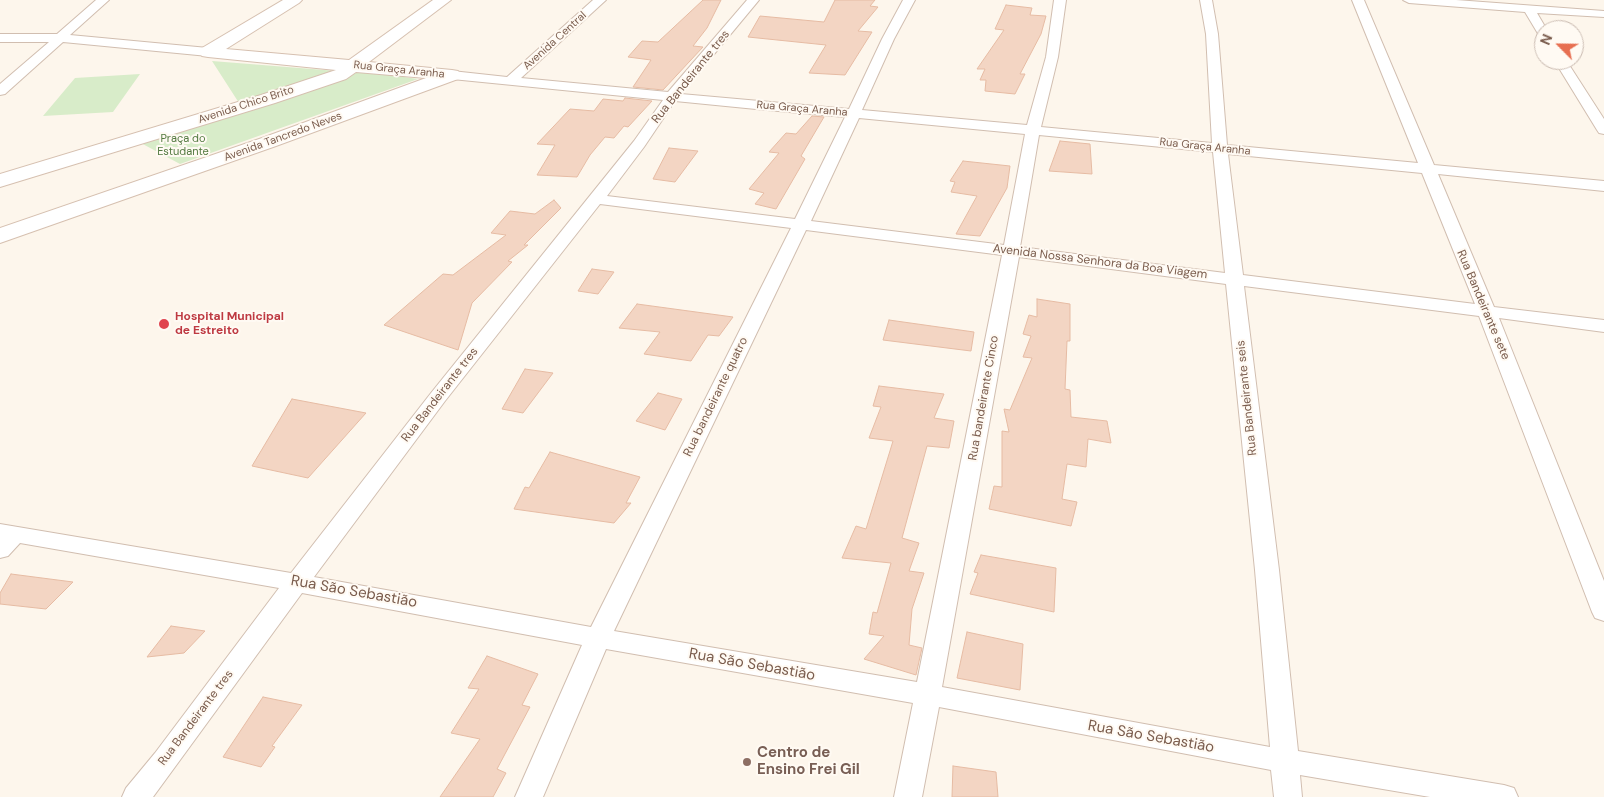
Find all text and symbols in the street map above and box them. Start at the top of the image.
street label: Avenida Central [521,9,589,73]
north arrow [1534,20,1584,70]
street label: Rua Bandeirante tres [649,27,733,127]
text: N [1536,31,1556,48]
street label: Rua Graça Aranha [353,59,445,81]
street label: Avenida Chico Brito [196,83,296,127]
street label: Rua Graça Aranha [756,98,848,120]
street label: Avenida Tancredo Neves [222,109,344,165]
park label: Praça do Estudante [157,132,209,158]
street label: Rua Graça Aranha [1159,136,1251,158]
street label: Avenida Nossa Senhora da Boa Viagem [992,242,1208,282]
street label: Rua Bandeirante sete [1453,248,1513,362]
place label: Hospital Municipal de Estreito [175,310,284,338]
marker: Hospital Municipal de Estreito [157,317,171,331]
street label: Rua bandeirante Cinco [966,334,1002,462]
street label: Rua bandeirante quatro [681,335,751,459]
street label: Rua Bandeirante seis [1234,340,1260,456]
street label: Rua Bandeirante tres [399,345,481,445]
street label: Rua São Sebastião [289,572,419,612]
street label: Rua São Sebastião [687,645,817,685]
street label: Rua Bandeirante tres [155,667,237,769]
street label: Rua São Sebastião [1086,717,1216,757]
place label: Centro de Ensino Frei Gil [757,744,860,779]
marker: Centro de Ensino Frei Gil [741,756,753,768]

